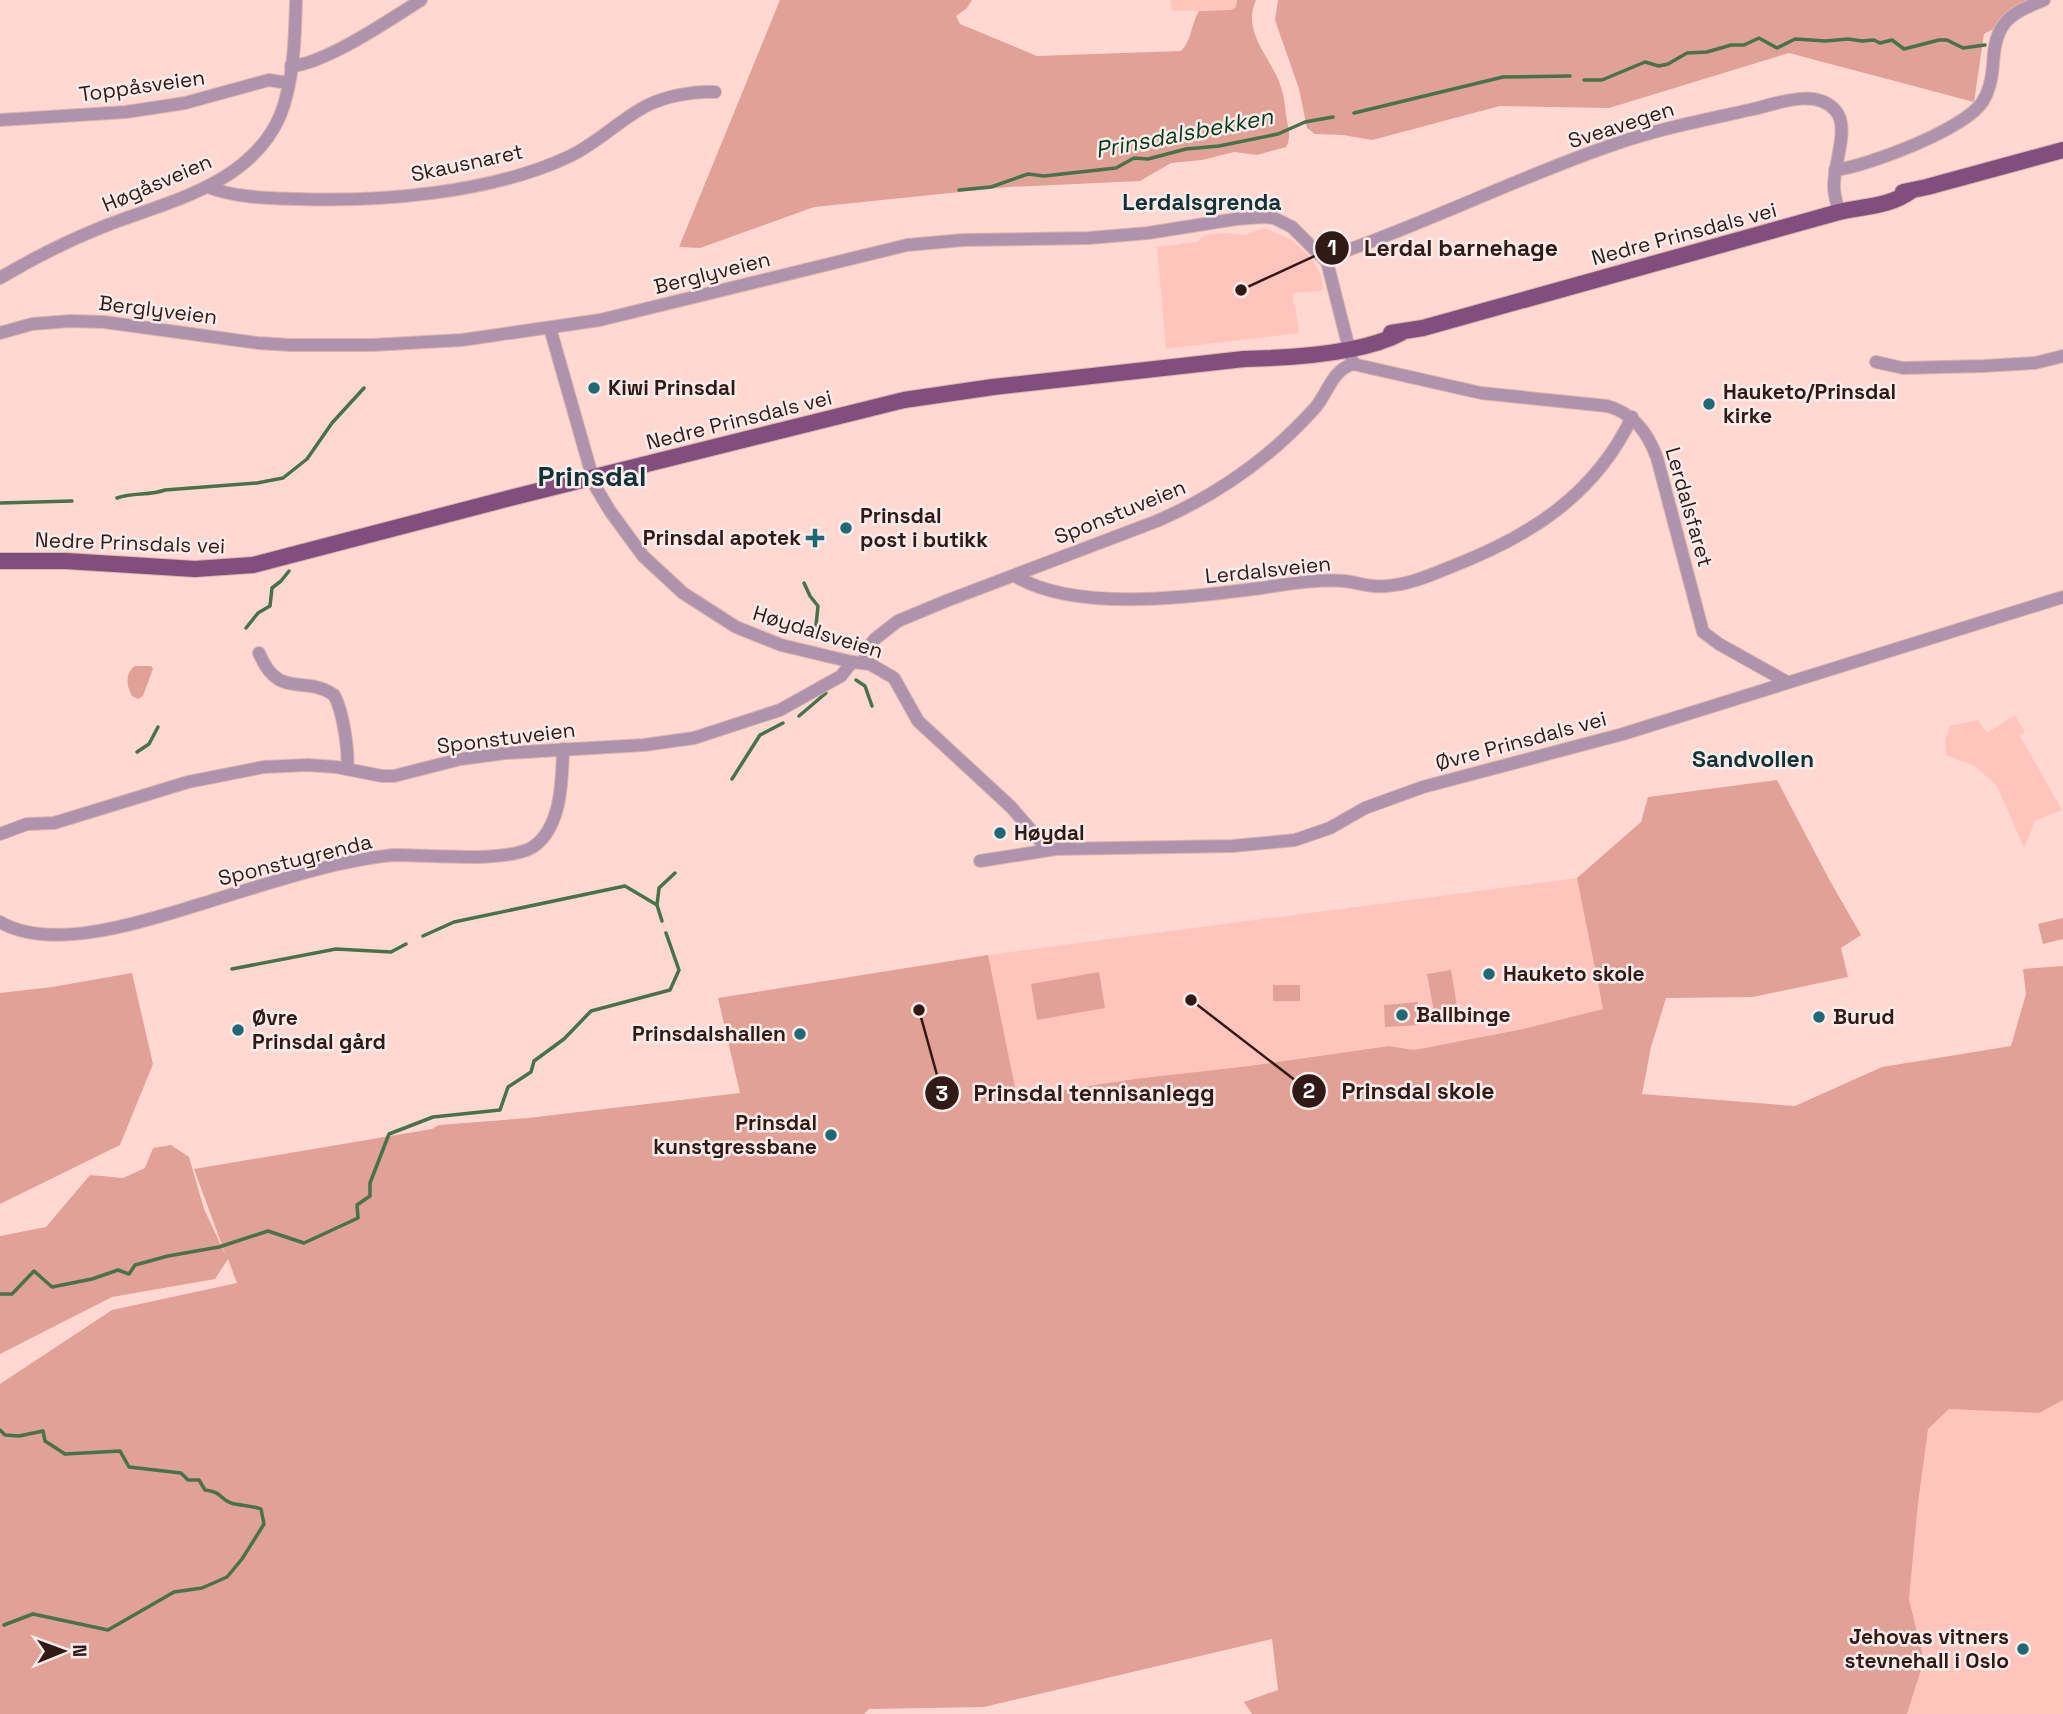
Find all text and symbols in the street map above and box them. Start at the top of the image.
street label: Toppåsveien [77,63,207,108]
street label: Sveavegen [1564,95,1677,154]
water label: Prinsdalsbekken [1093,101,1276,165]
street label: Skausnaret [408,137,525,188]
street label: Høgåsveien [98,147,216,218]
district label: Lerdalsgrenda [1122,187,1282,217]
street label: Nedre Prinsdals vei [1588,196,1779,271]
callout: Lerdal barnehage [1315,226,1572,270]
text: Lerdal barnehage [1364,233,1558,263]
text: 1 [1327,234,1337,261]
street label: Berglyveien [651,245,773,300]
street label: Berglyveien [97,289,219,330]
place label: Kiwi Prinsdal [608,374,736,401]
place label: Hauketo/Prinsdal kirke [1723,378,1896,429]
marker: Kiwi Prinsdal [586,380,602,396]
street label: Nedre Prinsdals vei [643,383,835,456]
marker: Hauketo/Prinsdal kirke [1701,396,1717,412]
street label: Lerdalsfaret [1660,444,1719,570]
district label: Prinsdal [538,458,646,494]
street label: Sponstuveien [1050,473,1189,550]
place label: Prinsdal post i butikk [860,502,988,553]
marker: Prinsdal post i butikk [838,520,854,536]
place label: Prinsdal apotek [643,524,801,551]
street label: Nedre Prinsdals vei [34,526,226,559]
marker: Prinsdal apotek [807,530,823,546]
street label: Lerdalsveien [1204,549,1332,590]
street label: Høydalsveien [750,599,887,664]
street label: Øvre Prinsdals vei [1432,705,1609,776]
street label: Sponstuveien [435,716,577,759]
district label: Sandvollen [1692,744,1814,774]
place label: Høydal [1014,819,1085,846]
marker: Høydal [992,825,1008,841]
street label: Sponstugrenda [215,827,375,892]
place label: Hauketo skole [1503,960,1645,987]
marker: Hauketo skole [1481,966,1497,982]
place label: Ballbinge [1416,1001,1511,1028]
place label: Burud [1833,1003,1895,1030]
place label: Øvre Prinsdal gård [252,1004,386,1055]
marker: Ballbinge [1394,1007,1410,1023]
marker: Burud [1811,1009,1827,1025]
place label: Prinsdalshallen [632,1020,786,1047]
marker: Øvre Prinsdal gård [230,1022,246,1038]
marker: Prinsdalshallen [792,1026,808,1042]
callout: Prinsdal skole [1292,1069,1508,1113]
callout: Prinsdal tennisanlegg [924,1071,1229,1115]
text: Prinsdal skole [1341,1076,1495,1106]
text: 2 [1303,1077,1315,1104]
text: Prinsdal tennisanlegg [973,1078,1215,1108]
text: 3 [936,1080,948,1107]
place label: Prinsdal kunstgressbane [653,1109,817,1160]
marker: Prinsdal kunstgressbane [823,1127,839,1143]
north arrow [28,1616,98,1686]
place label: Jehovas vitners stevnehall i Oslo [1844,1623,2009,1674]
marker: Jehovas vitners stevnehall i Oslo [2015,1641,2031,1657]
text: N [67,1644,92,1657]

